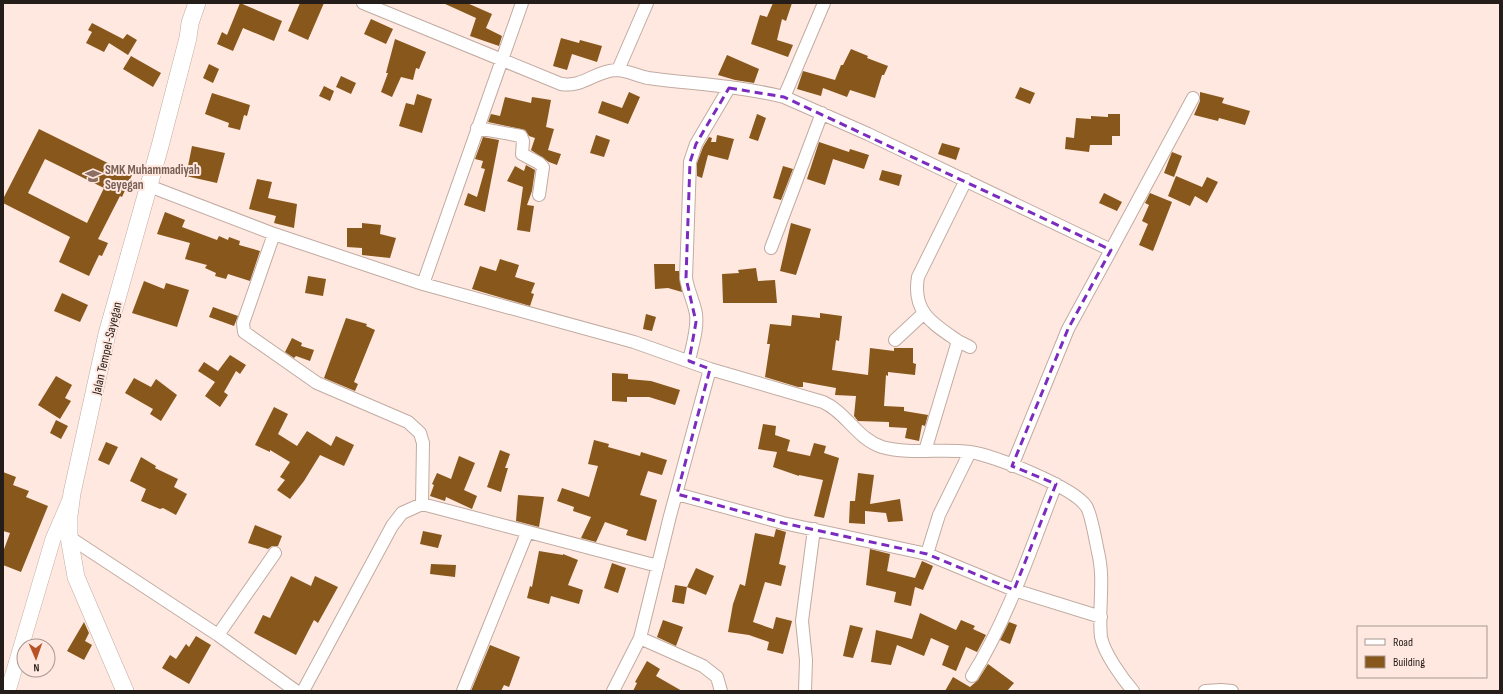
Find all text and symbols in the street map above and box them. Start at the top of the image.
place label: SMK Muhammadiyah Seyegan [105,162,200,193]
school or university icon: SMK Muhammadiyah Seyegan [84,167,102,185]
street label: Jalan Tempel-Sayegan [88,300,125,397]
legend [1357,626,1487,678]
text: Road [1393,635,1413,650]
north arrow [16,638,56,678]
text: Building [1393,655,1425,670]
text: N [33,661,39,674]

